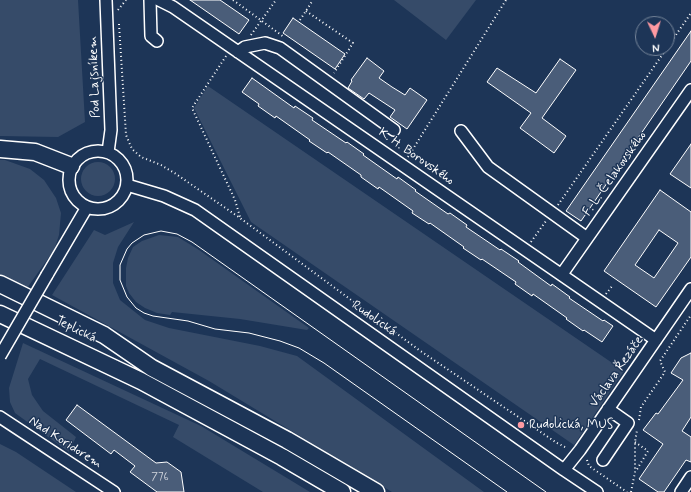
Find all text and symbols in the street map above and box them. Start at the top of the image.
north arrow [635,16,675,56]
street label: Pod Lajsníkem [86,36,104,118]
text: N [652,40,660,54]
street label: K. H. Borovského [375,125,457,189]
street label: F. L. Čelakovského [580,129,650,219]
street label: Rudolická [348,298,400,340]
street label: Teplická [53,313,99,347]
street label: Václava Řezáče [587,333,647,411]
street label: Nad Koridorem [25,414,105,472]
place label: Rudolická, MUS [529,417,613,433]
marker: Rudolická, MUS [516,420,526,430]
house number: 776 [151,471,169,485]

